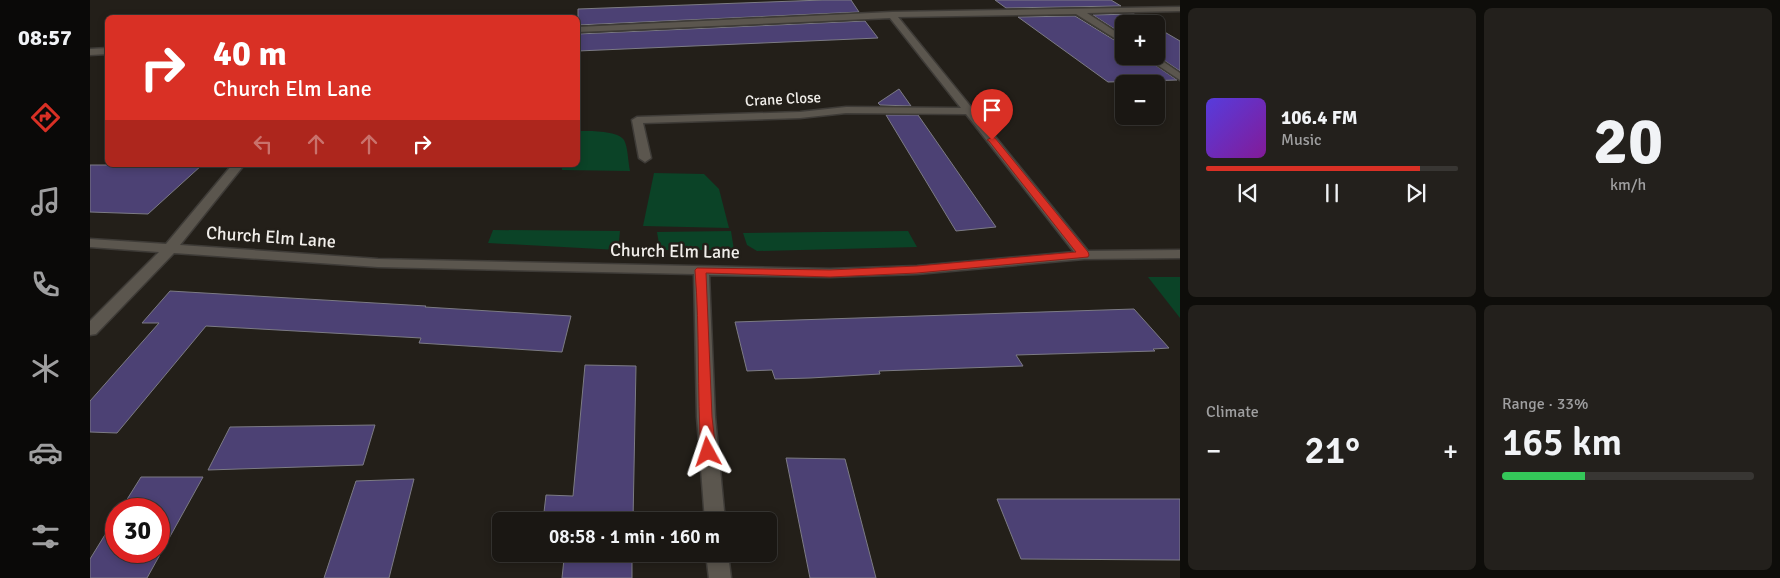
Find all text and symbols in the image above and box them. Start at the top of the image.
map controls [1115,15,1165,125]
button: + [1115,15,1165,65]
text: 08:57 [18,24,72,51]
text: 40 m [213,32,287,75]
icon: right [130,35,195,100]
text: Church Elm Lane [213,75,372,102]
button: − [1115,75,1165,125]
street label: Crane Close [744,88,822,110]
pin [971,89,1013,140]
icon: arrive [978,96,1006,124]
icon: directions [28,100,63,135]
text: 20 [1593,102,1663,182]
text: 106.4 FM [1281,106,1358,130]
icon: left [249,130,277,158]
icon: ahead [302,130,330,158]
icon: ahead [355,130,383,158]
icon: right [408,130,436,158]
text: Music [1281,130,1322,150]
text: km/h [1610,175,1646,195]
icon: previous [1234,179,1262,207]
icon: pause [1318,179,1346,207]
icon: next [1402,179,1430,207]
icon: music [28,184,63,219]
street label: Church Elm Lane [205,221,337,253]
street label: Church Elm Lane [610,239,740,263]
icon: phone [28,267,63,302]
icon: climate [28,351,63,386]
text: Range · 33% [1502,394,1588,414]
text: Climate [1206,402,1259,422]
text: 165 km [1502,419,1622,466]
position arrow [681,425,733,477]
text: 21° [1304,427,1360,474]
text: − [1206,434,1221,468]
text: + [1443,434,1458,468]
icon: car [28,435,63,470]
speed limit sign: 30 [105,498,170,563]
icon: filters [28,519,63,554]
text: 08:58 · 1 min · 160 m [549,525,720,549]

